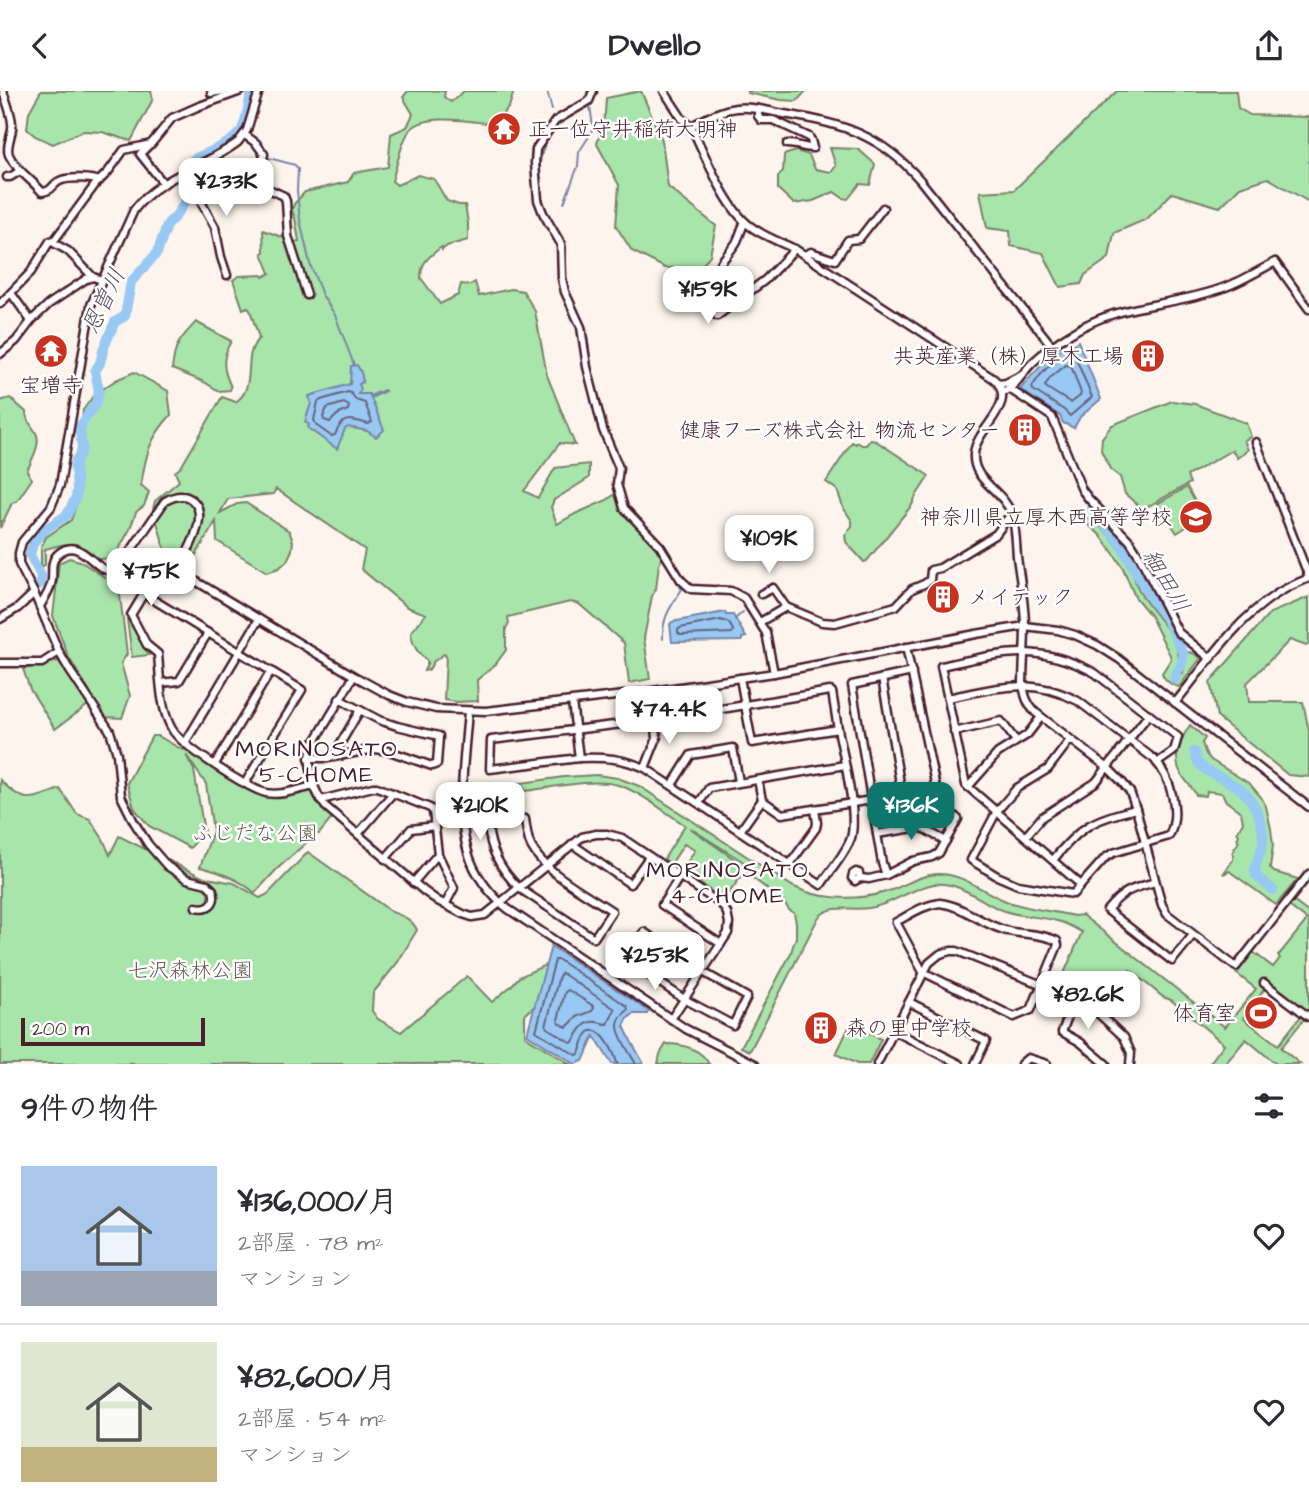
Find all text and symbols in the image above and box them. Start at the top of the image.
text: Dwello [609,23,701,68]
icon: back [21,27,59,65]
icon: share [1250,27,1288,65]
temple icon: 正一位守井稲荷大明神 [485,110,523,148]
place label: 正一位守井稲荷大明神 [528,115,738,144]
pin: ¥233K [177,159,275,218]
text: ¥233K [195,165,257,197]
water label: 恩曽川 [74,263,134,339]
pin: ¥159K [659,267,757,326]
text: ¥159K [679,273,737,305]
temple icon: 宝増寺 [32,332,70,370]
building icon: 共英産業（株）厚木工場 [1129,337,1167,375]
place label: 共英産業（株）厚木工場 [893,342,1124,371]
place label: 宝増寺 [20,371,83,400]
building icon: 健康フーズ株式会社 物流センター [1006,411,1044,449]
place label: 健康フーズ株式会社 物流センター [680,416,1000,445]
school or university icon: 神奈川県立厚木西高等学校 [1177,498,1215,536]
place label: 神奈川県立厚木西高等学校 [920,503,1172,532]
pin: ¥109K [720,515,818,575]
text: ¥109K [741,522,797,554]
water label: 細田川 [1135,543,1197,619]
pin: ¥75K [110,549,192,608]
text: ¥75K [123,555,179,587]
building icon: メイテック [924,578,962,616]
place label: メイテック [968,583,1073,612]
pin: ¥74.4K [612,687,726,746]
text: ¥74.4K [632,693,706,725]
district label: MORINOSATO 5-CHOME [235,733,399,791]
pin: ¥210K [431,783,529,842]
pin: ¥136K [862,783,960,842]
text: ¥210K [452,789,508,821]
text: ¥136K [883,789,939,821]
park label: ふじだな公園 [192,819,318,848]
district label: MORINOSATO 4-CHOME [646,854,810,912]
pin: ¥253K [606,933,704,992]
text: ¥253K [621,939,689,971]
park label: 七沢森林公園 [127,956,253,985]
pin: ¥82.6K [1031,971,1145,1031]
text: ¥82.6K [1052,978,1124,1010]
sports icon: 体育室 [1242,994,1280,1032]
place label: 体育室 [1173,999,1236,1028]
building icon: 森の里中学校 [802,1009,840,1047]
place label: 森の里中学校 [846,1014,972,1043]
scale bar [21,1015,205,1047]
text: 200 m [32,1016,89,1043]
icon: filters [1250,1087,1288,1125]
text: 9件の物件 [21,1088,158,1130]
text: ¥136,000/月 [238,1181,398,1223]
icon: home [77,1194,161,1278]
icon: heart [1250,1217,1288,1255]
text: 2部屋 · 78 m² [238,1227,384,1259]
text: マンション [238,1263,352,1295]
text: ¥82,600/月 [238,1357,396,1399]
icon: home [77,1370,161,1454]
icon: heart [1250,1393,1288,1431]
text: 2部屋 · 54 m² [238,1403,387,1435]
text: マンション [238,1439,352,1471]

